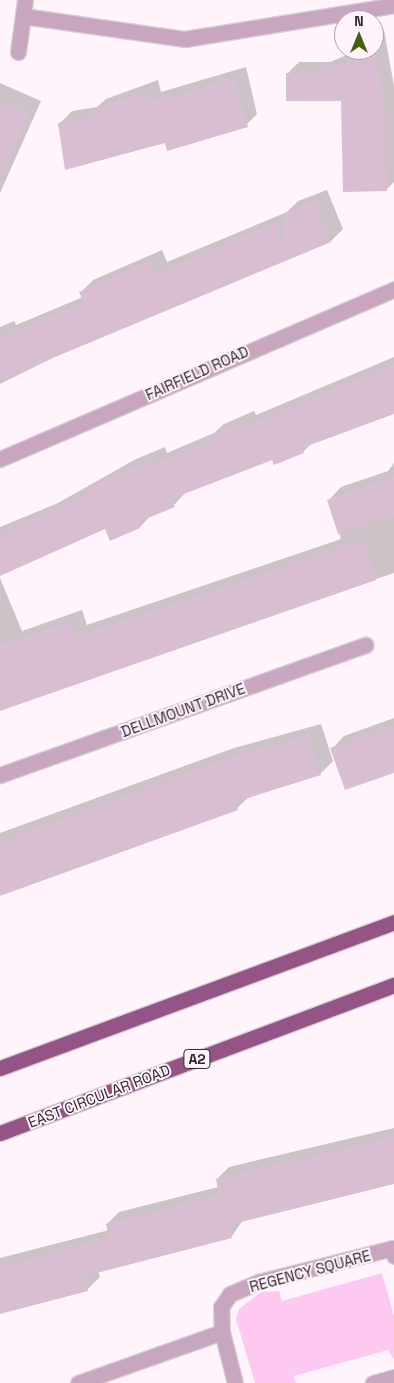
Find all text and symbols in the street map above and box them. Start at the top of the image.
north arrow [334,10,384,60]
text: N [354,12,364,30]
street label: FAIRFIELD ROAD [143,342,251,404]
street label: DELLMOUNT DRIVE [118,679,248,741]
road number: A2 [183,1048,211,1070]
street label: EAST CIRCULAR ROAD [25,1060,173,1132]
street label: REGENCY SQUARE [247,1246,373,1296]

